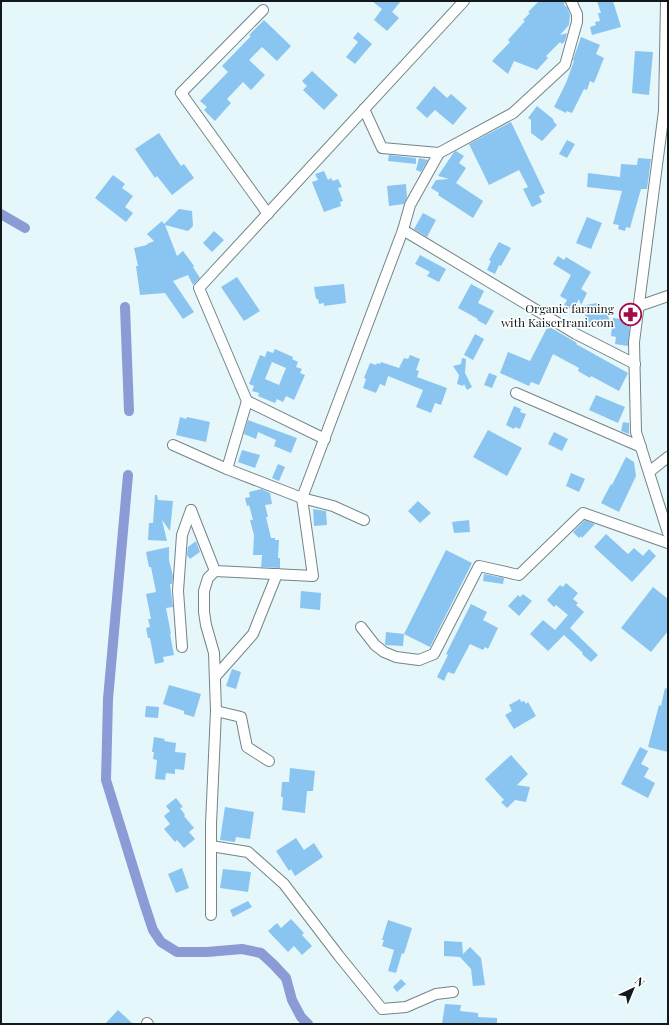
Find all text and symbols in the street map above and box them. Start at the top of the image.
place label: Organic farming with KaiserIrani.com [501,300,615,330]
pharmacy icon: Organic farming with KaiserIrani.com [617,302,643,328]
north arrow [613,969,653,1009]
text: N [632,973,648,990]

